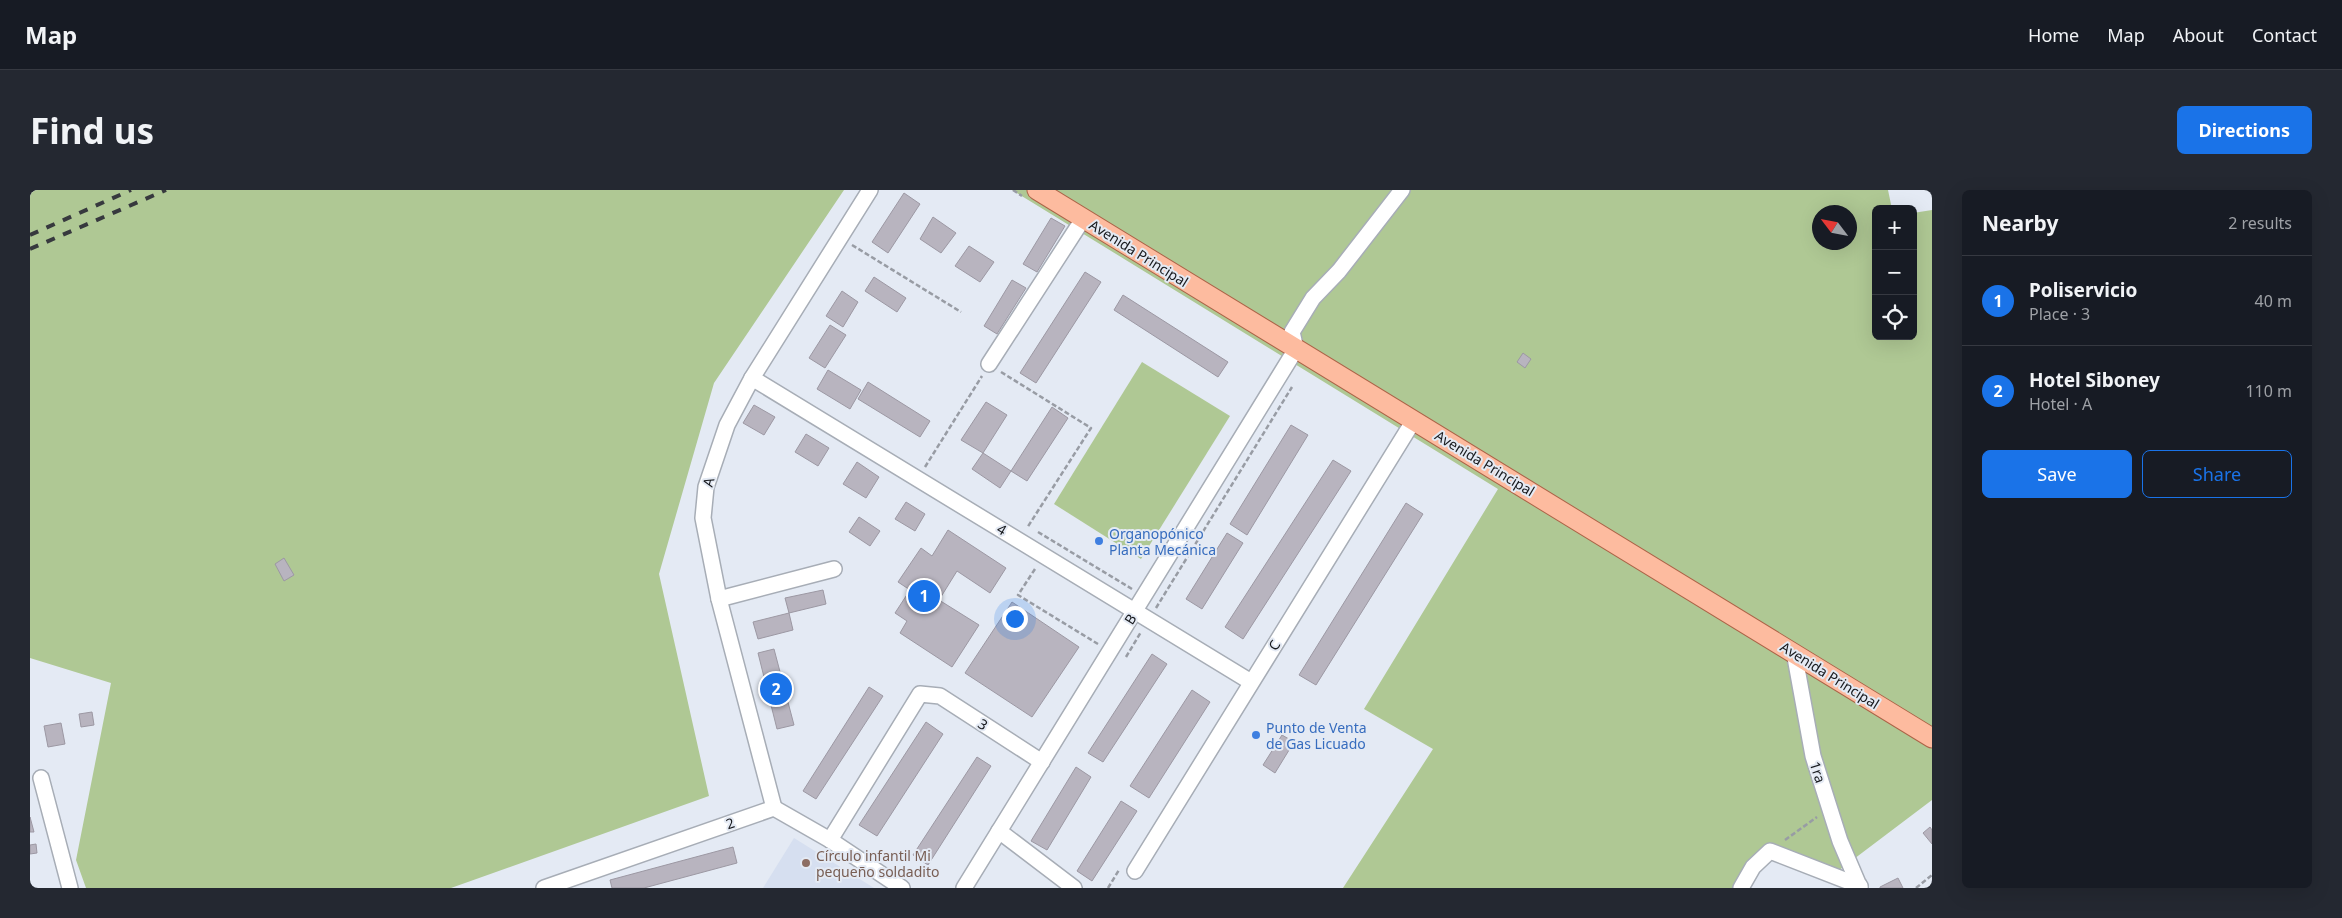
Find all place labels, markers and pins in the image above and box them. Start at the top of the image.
place label: Organopónico Planta Mecánica [1109,524,1216,559]
marker: Organopónico Planta Mecánica [1093,535,1105,547]
pin: 1 [908,577,940,615]
pin: 2 [760,670,792,708]
place label: Punto de Venta de Gas Licuado [1266,718,1367,753]
marker: Punto de Venta de Gas Licuado [1250,729,1262,741]
place label: Círculo infantil Mi pequeño soldadito [816,846,939,881]
marker: Círculo infantil Mi pequeño soldadito [800,857,812,869]

